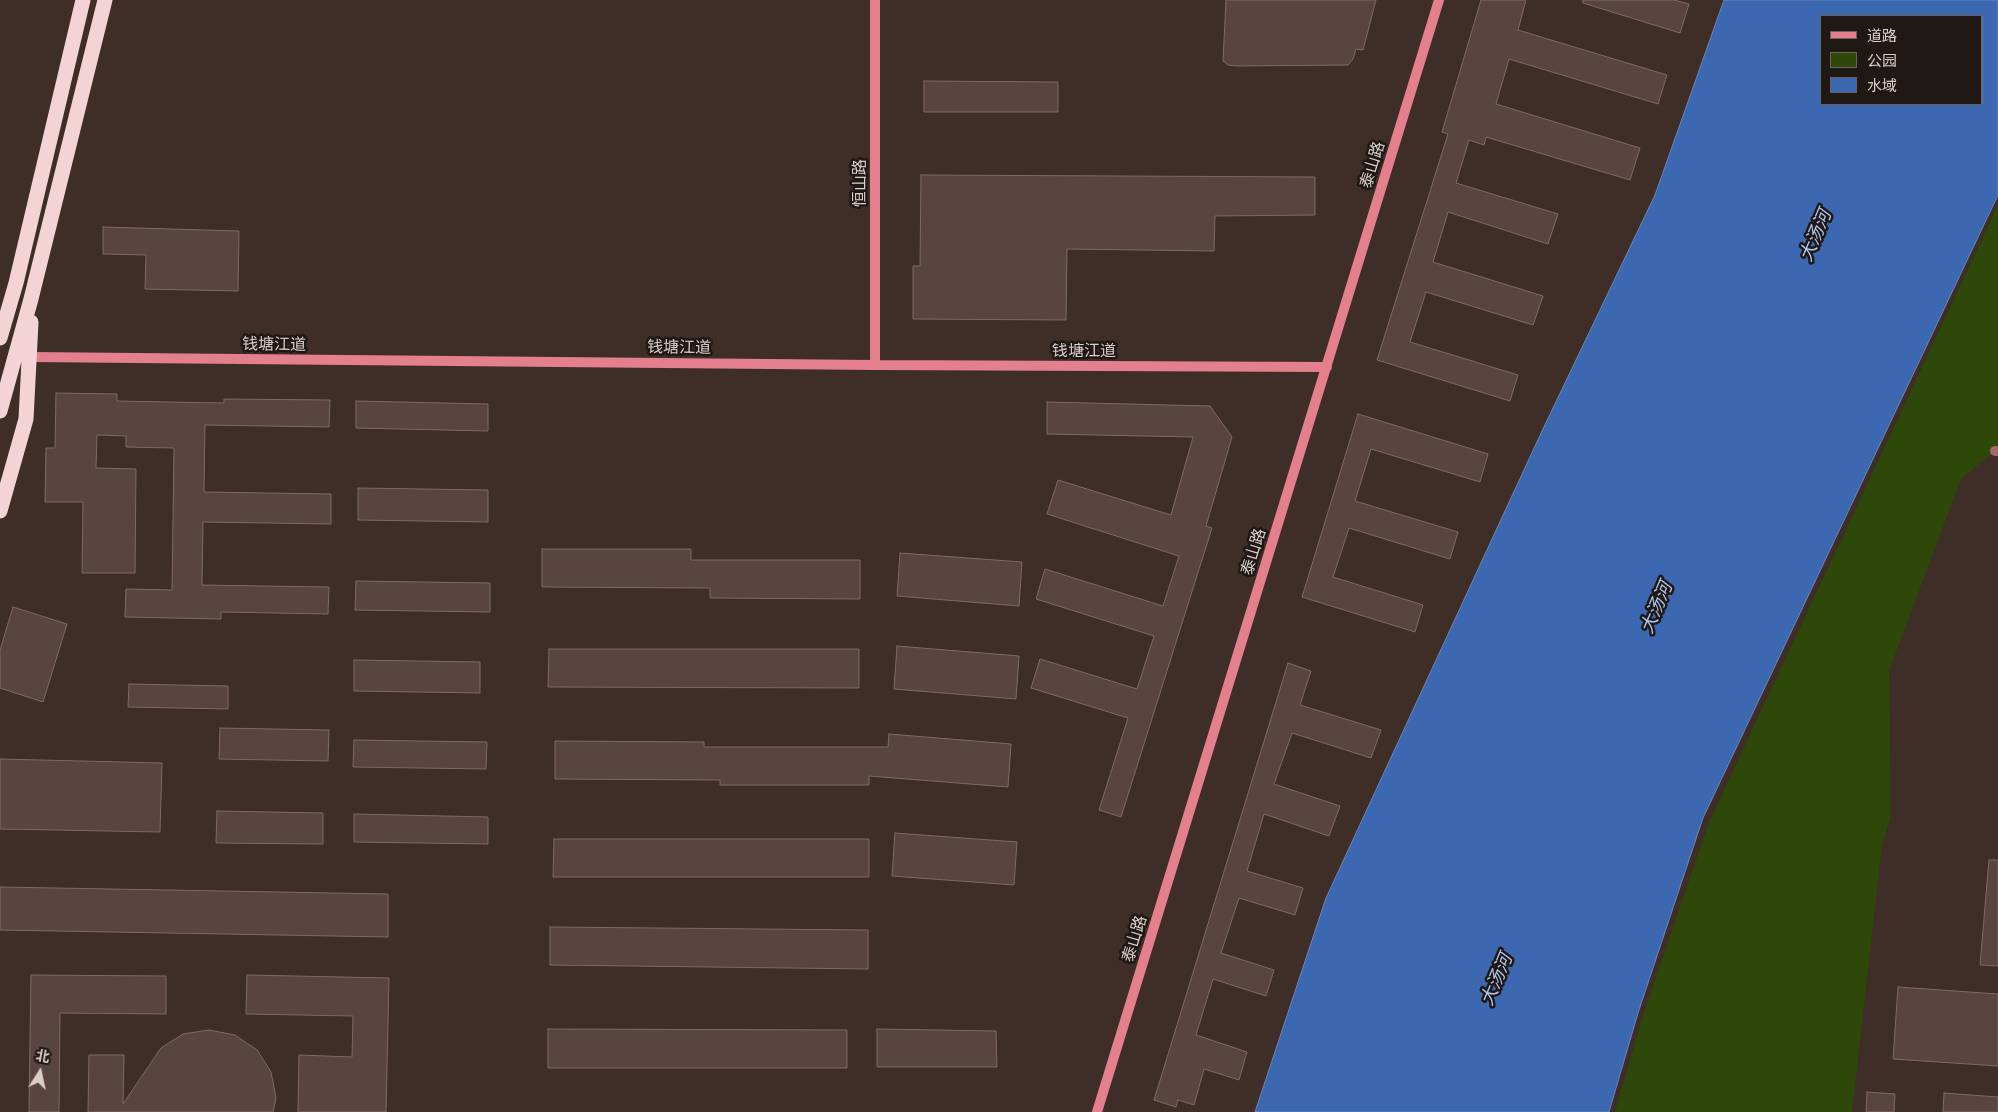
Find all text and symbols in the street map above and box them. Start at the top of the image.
legend [1820,15,1983,105]
text: 道路 [1867,27,1897,45]
text: 公园 [1867,52,1897,70]
text: 水域 [1867,77,1897,95]
street label: 泰山路 [1357,139,1389,191]
street label: 恒山路 [850,159,870,207]
water label: 大汤河 [1796,207,1836,265]
street label: 钱塘江道 [242,335,306,355]
street label: 钱塘江道 [647,338,711,358]
street label: 钱塘江道 [1052,341,1116,361]
street label: 泰山路 [1238,526,1270,578]
water label: 大汤河 [1637,579,1677,637]
street label: 泰山路 [1119,913,1151,965]
water label: 大汤河 [1477,951,1517,1009]
north arrow [15,1047,65,1097]
text: 北 [34,1047,51,1066]

